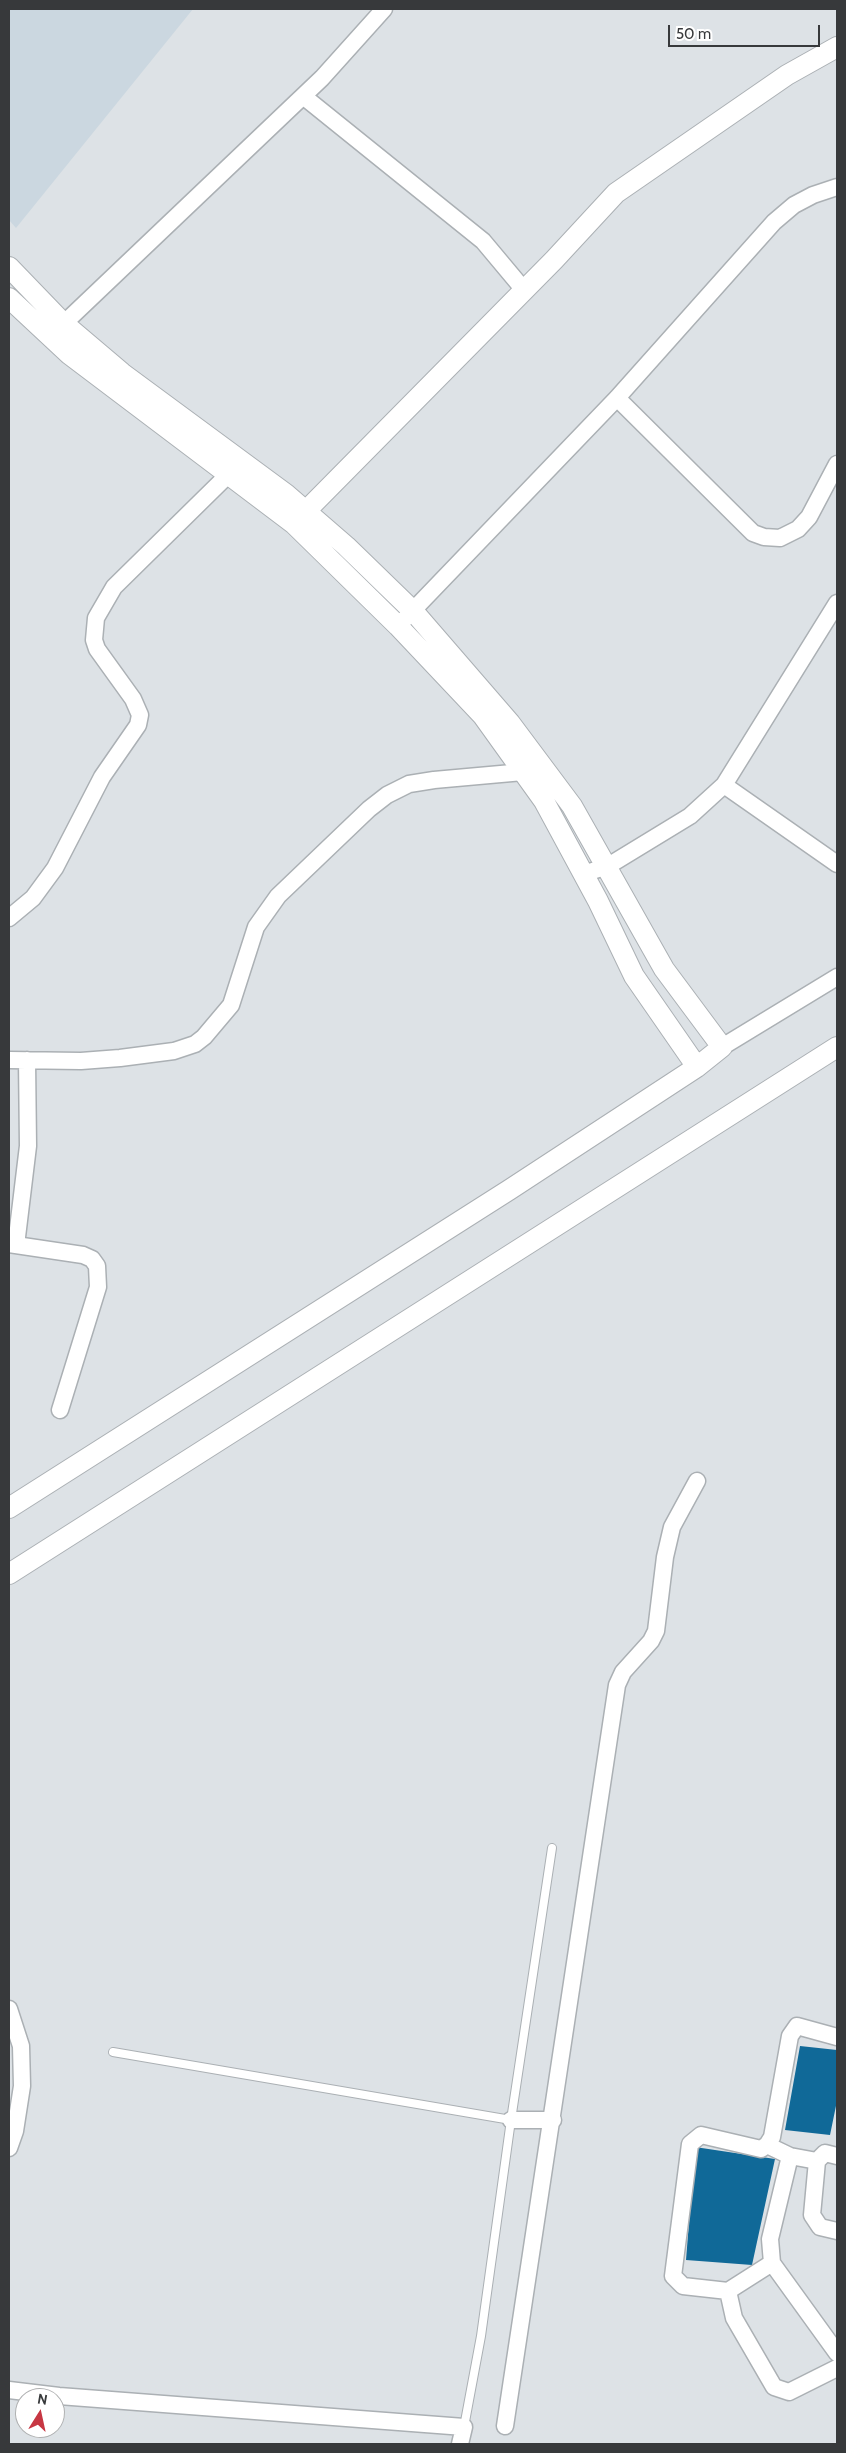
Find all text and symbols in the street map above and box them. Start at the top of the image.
scale bar [671,15,824,47]
text: 50 m [676,25,711,43]
north arrow [15,2388,65,2438]
text: N [36,2389,49,2409]

